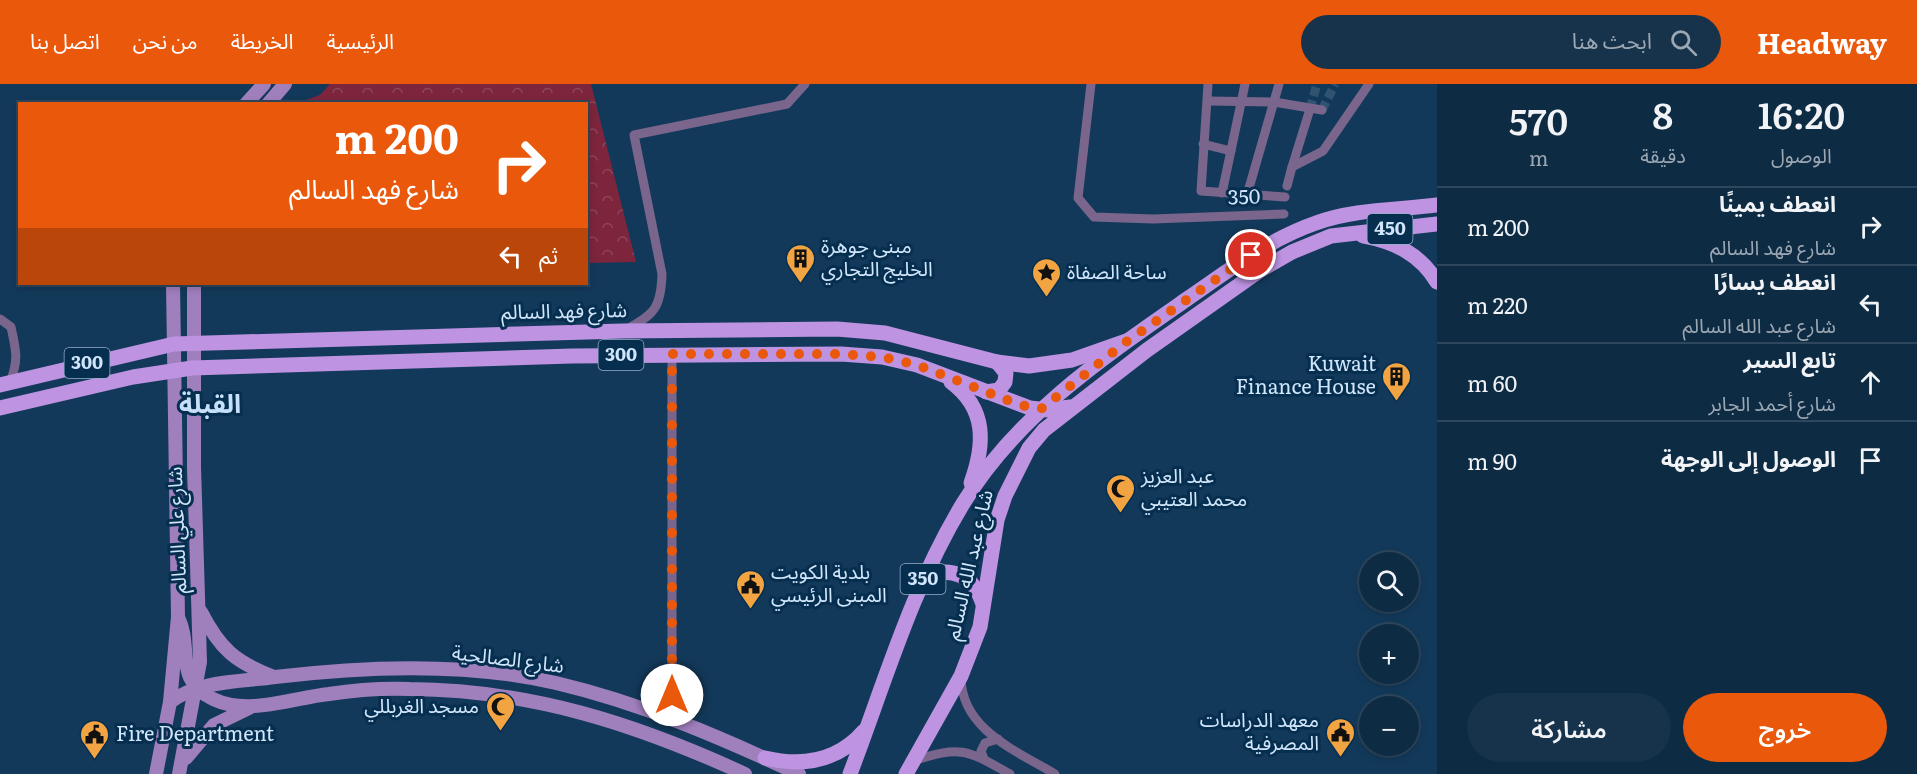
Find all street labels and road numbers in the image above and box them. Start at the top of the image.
street label: 350 [1227,179,1261,211]
road number: 450 [1368,214,1412,244]
street label: شارع فهد السالم [501,293,627,327]
road number: 300 [598,340,644,370]
road number: 300 [64,348,110,378]
street label: شارع علي السالم [158,466,195,594]
street label: شارع عبد الله السالم [935,486,1001,643]
road number: 350 [900,564,946,594]
street label: شارع الصالحية [450,635,566,681]

